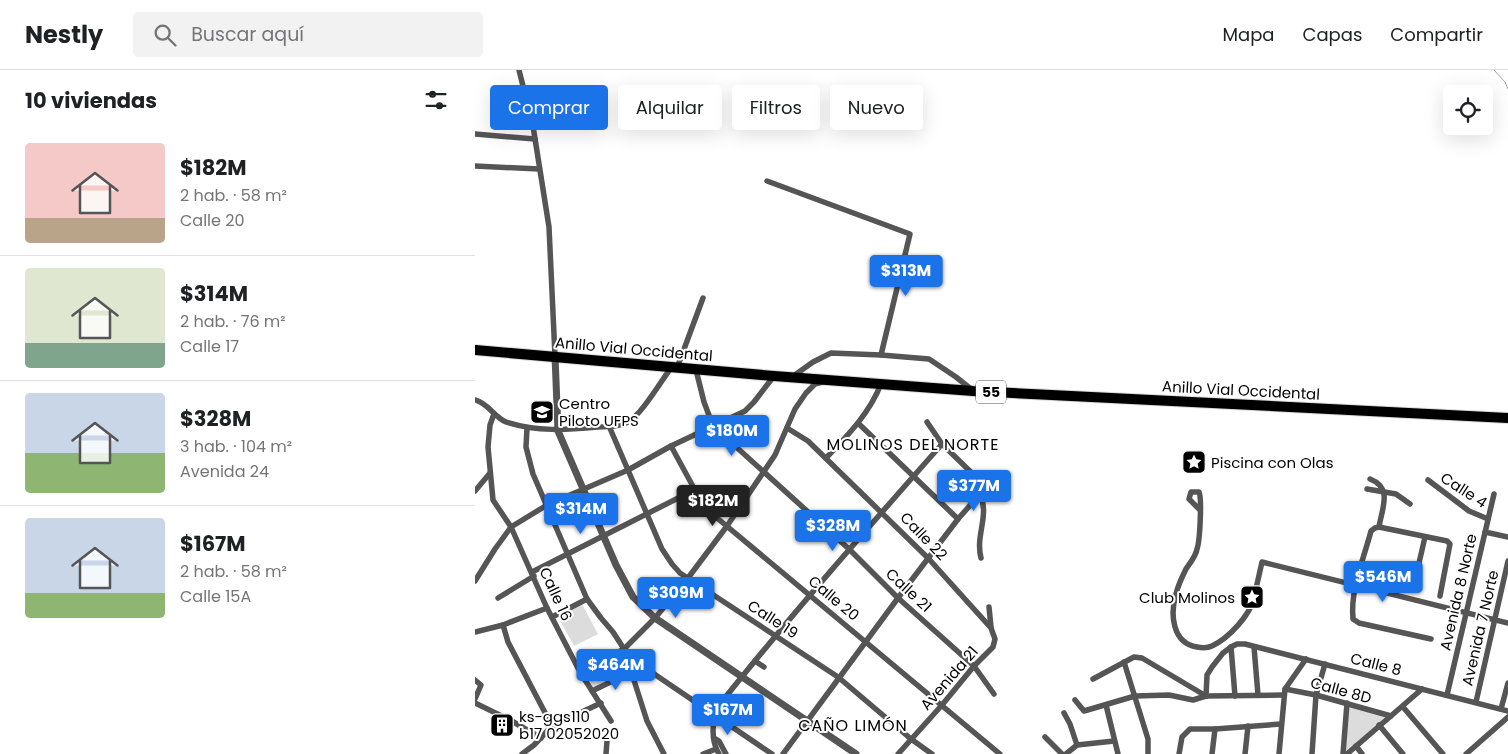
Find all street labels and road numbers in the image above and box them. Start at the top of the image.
street label: Anillo Vial Occidental [554,332,714,366]
street label: Anillo Vial Occidental [1162,375,1320,405]
road number: 55 [976,381,1006,404]
street label: Calle 4 [1437,467,1491,513]
street label: Calle 22 [896,507,952,565]
street label: Avenida 8 Norte [1434,531,1482,653]
street label: Calle 21 [881,563,937,617]
street label: Calle 16 [534,564,578,624]
street label: Avenida 7 Norte [1456,568,1504,688]
street label: Calle 20 [804,571,864,625]
street label: Calle 19 [744,595,802,643]
street label: Avenida 21 [915,641,983,715]
street label: Calle 8 [1348,648,1404,680]
street label: Calle 8D [1308,672,1374,708]

